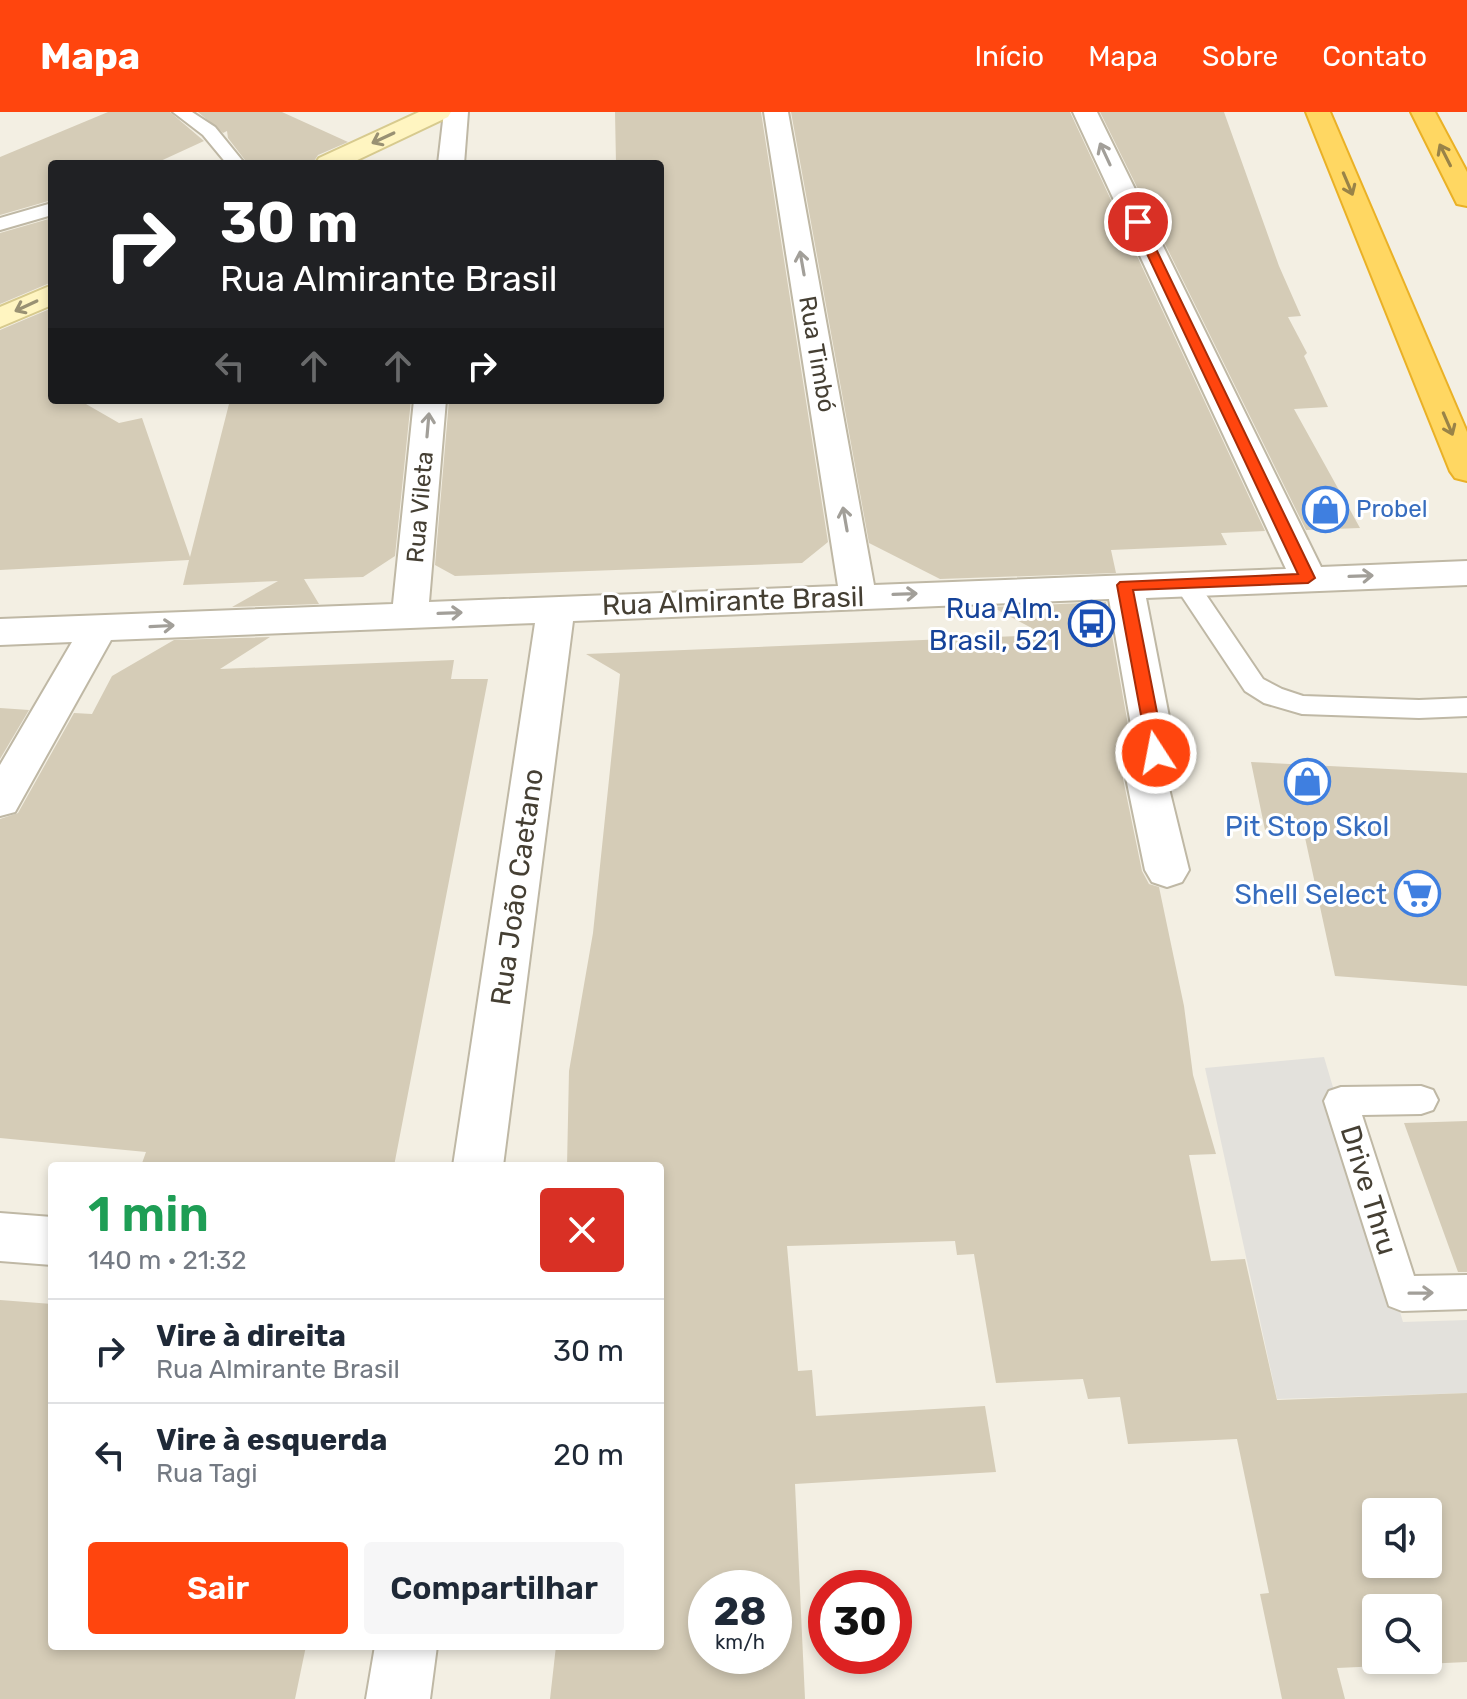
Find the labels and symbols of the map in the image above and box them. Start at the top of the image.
one-way arrow [371,131,395,146]
one-way arrow [1097,142,1112,166]
one-way arrow [1437,144,1452,168]
one-way arrow [1341,171,1356,196]
pin [1104,188,1172,256]
one-way arrow [793,250,808,276]
street label: Rua Timbó [793,294,841,414]
one-way arrow [14,299,38,314]
one-way arrow [1441,411,1456,436]
one-way arrow [420,412,435,439]
street label: Rua Vileta [401,450,439,564]
shop icon: Probel [1301,485,1349,533]
place label: Probel [1356,495,1428,523]
one-way arrow [837,507,852,532]
one-way arrow [1347,569,1374,584]
street label: Rua Almirante Brasil [601,580,865,622]
one-way arrow [891,586,918,601]
place label: Rua Alm. Brasil, 521 [929,592,1060,657]
bus stop icon: Rua Alm. Brasil, 521 [1067,600,1115,648]
one-way arrow [436,605,463,620]
one-way arrow [148,618,175,633]
position arrow [1114,711,1198,795]
shop icon: Pit Stop Skol [1283,757,1331,805]
street label: Rua João Caetano [484,766,550,1008]
place label: Pit Stop Skol [1225,810,1389,843]
supermarket icon: Shell Select [1394,870,1442,918]
place label: Shell Select [1234,878,1387,911]
street label: Drive Thru [1334,1121,1404,1259]
one-way arrow [1407,1286,1434,1301]
speed limit sign: 30 [808,1570,912,1674]

